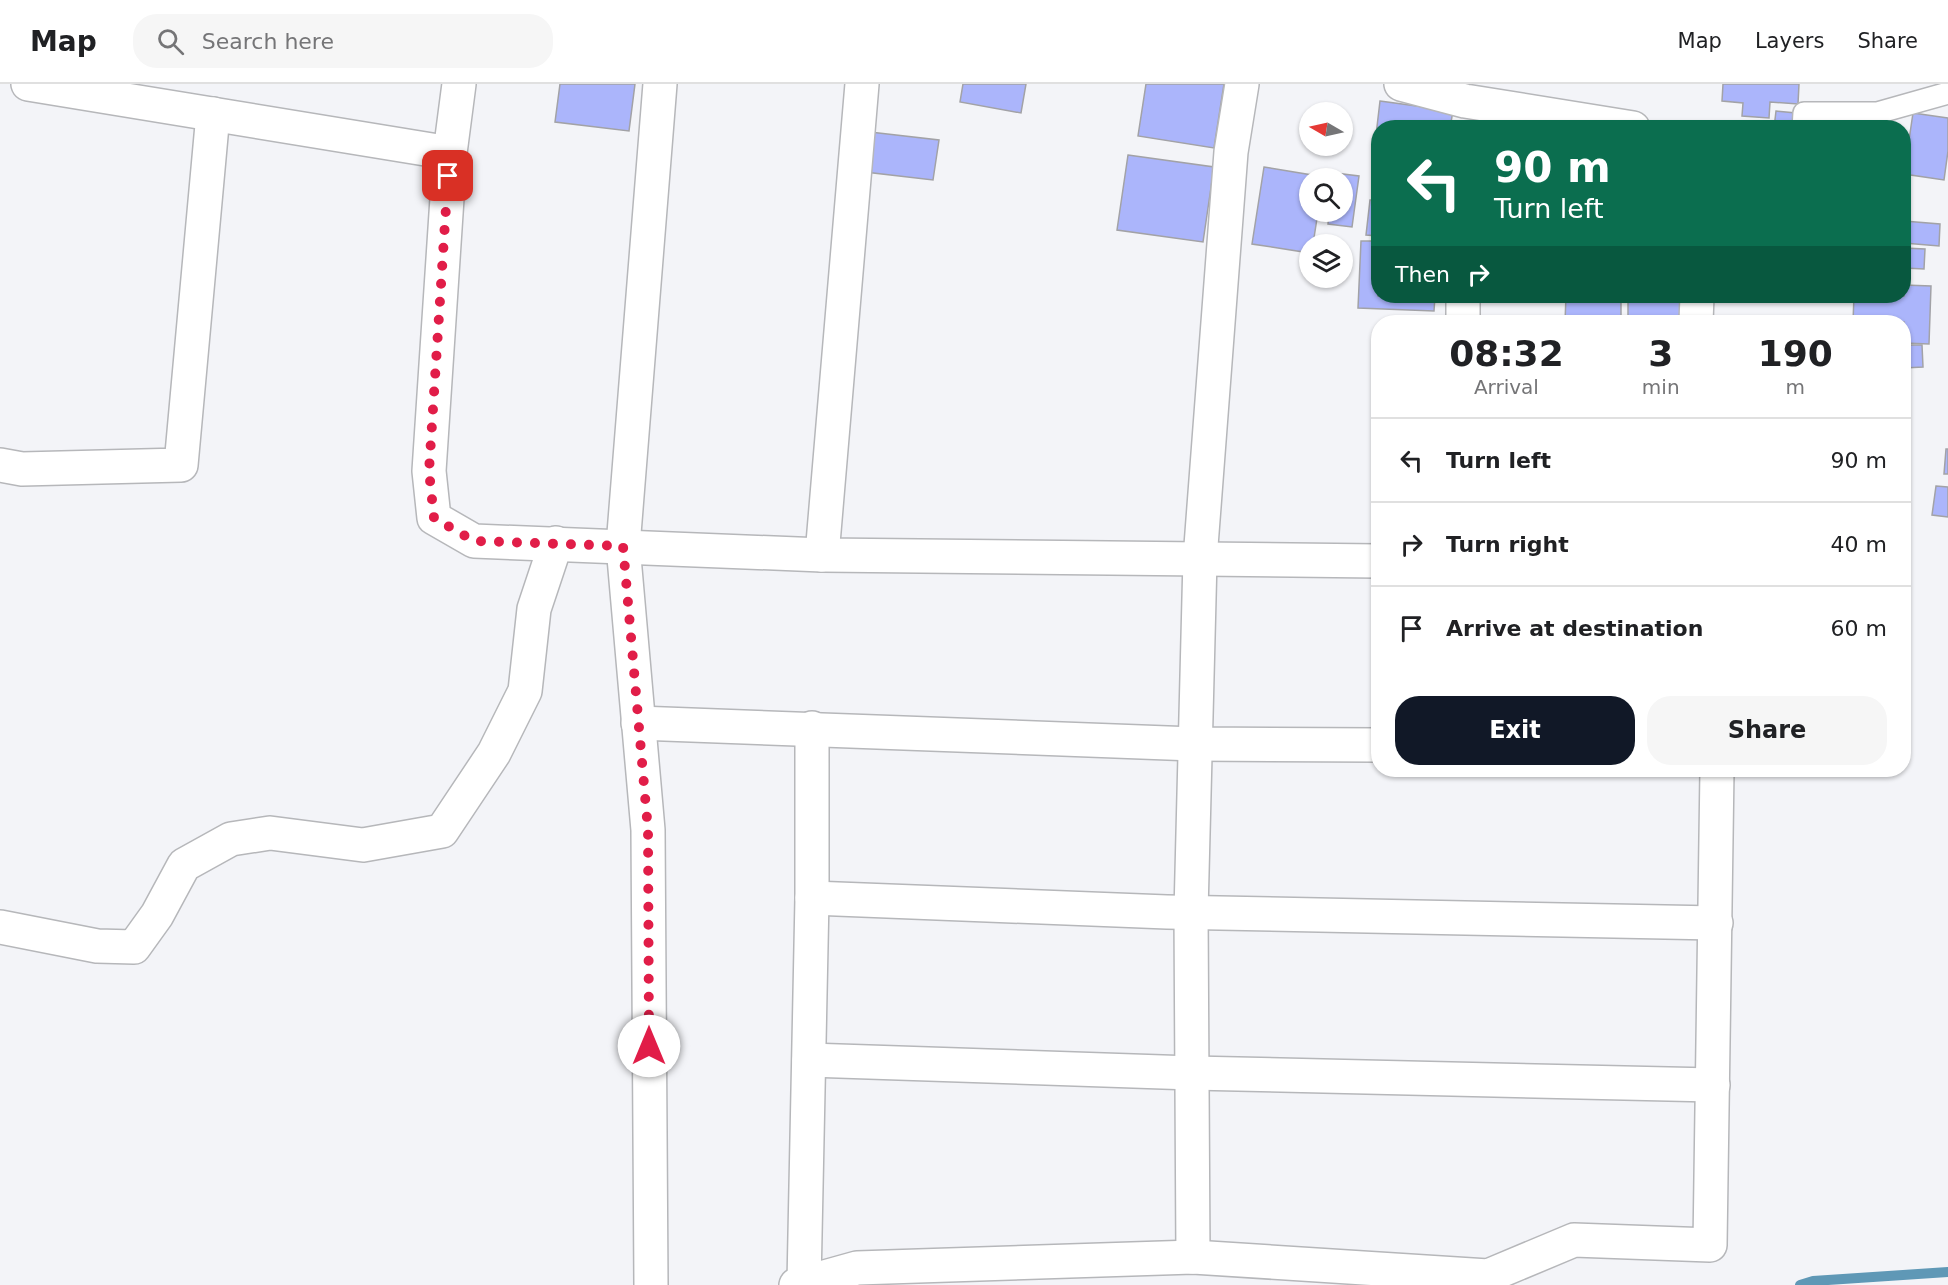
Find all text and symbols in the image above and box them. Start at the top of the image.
search box [133,14,553,68]
text: Map [30,25,97,58]
icon: search [154,25,187,58]
text: Search here [202,29,334,54]
text: Map [1678,29,1722,53]
text: Layers [1755,29,1824,53]
text: Share [1857,29,1918,53]
north arrow [1299,102,1353,156]
map controls [1299,102,1353,288]
text: 90 m [1494,143,1611,192]
icon: left [1395,144,1473,222]
pin [422,150,473,201]
icon: arrive [431,159,464,192]
button: search [1299,168,1353,222]
text: Turn left [1494,193,1604,224]
button: layers [1299,234,1353,288]
icon: right [1462,258,1495,291]
text: Then [1395,262,1450,287]
text: 08:32 [1449,333,1564,374]
text: 3 [1648,333,1673,374]
text: 190 [1758,333,1833,374]
text: Arrival [1474,375,1539,399]
text: min [1642,375,1680,399]
text: m [1786,375,1805,399]
icon: left [1395,444,1428,477]
text: Turn left [1446,448,1551,473]
text: 90 m [1831,448,1887,473]
icon: right [1395,528,1428,561]
text: Turn right [1446,532,1569,557]
text: 40 m [1831,532,1887,557]
icon: arrive [1395,612,1428,645]
text: Arrive at destination [1446,616,1703,641]
text: 60 m [1831,616,1887,641]
button: Exit [1395,696,1635,765]
button: Share [1647,696,1887,765]
position arrow [617,1014,681,1078]

